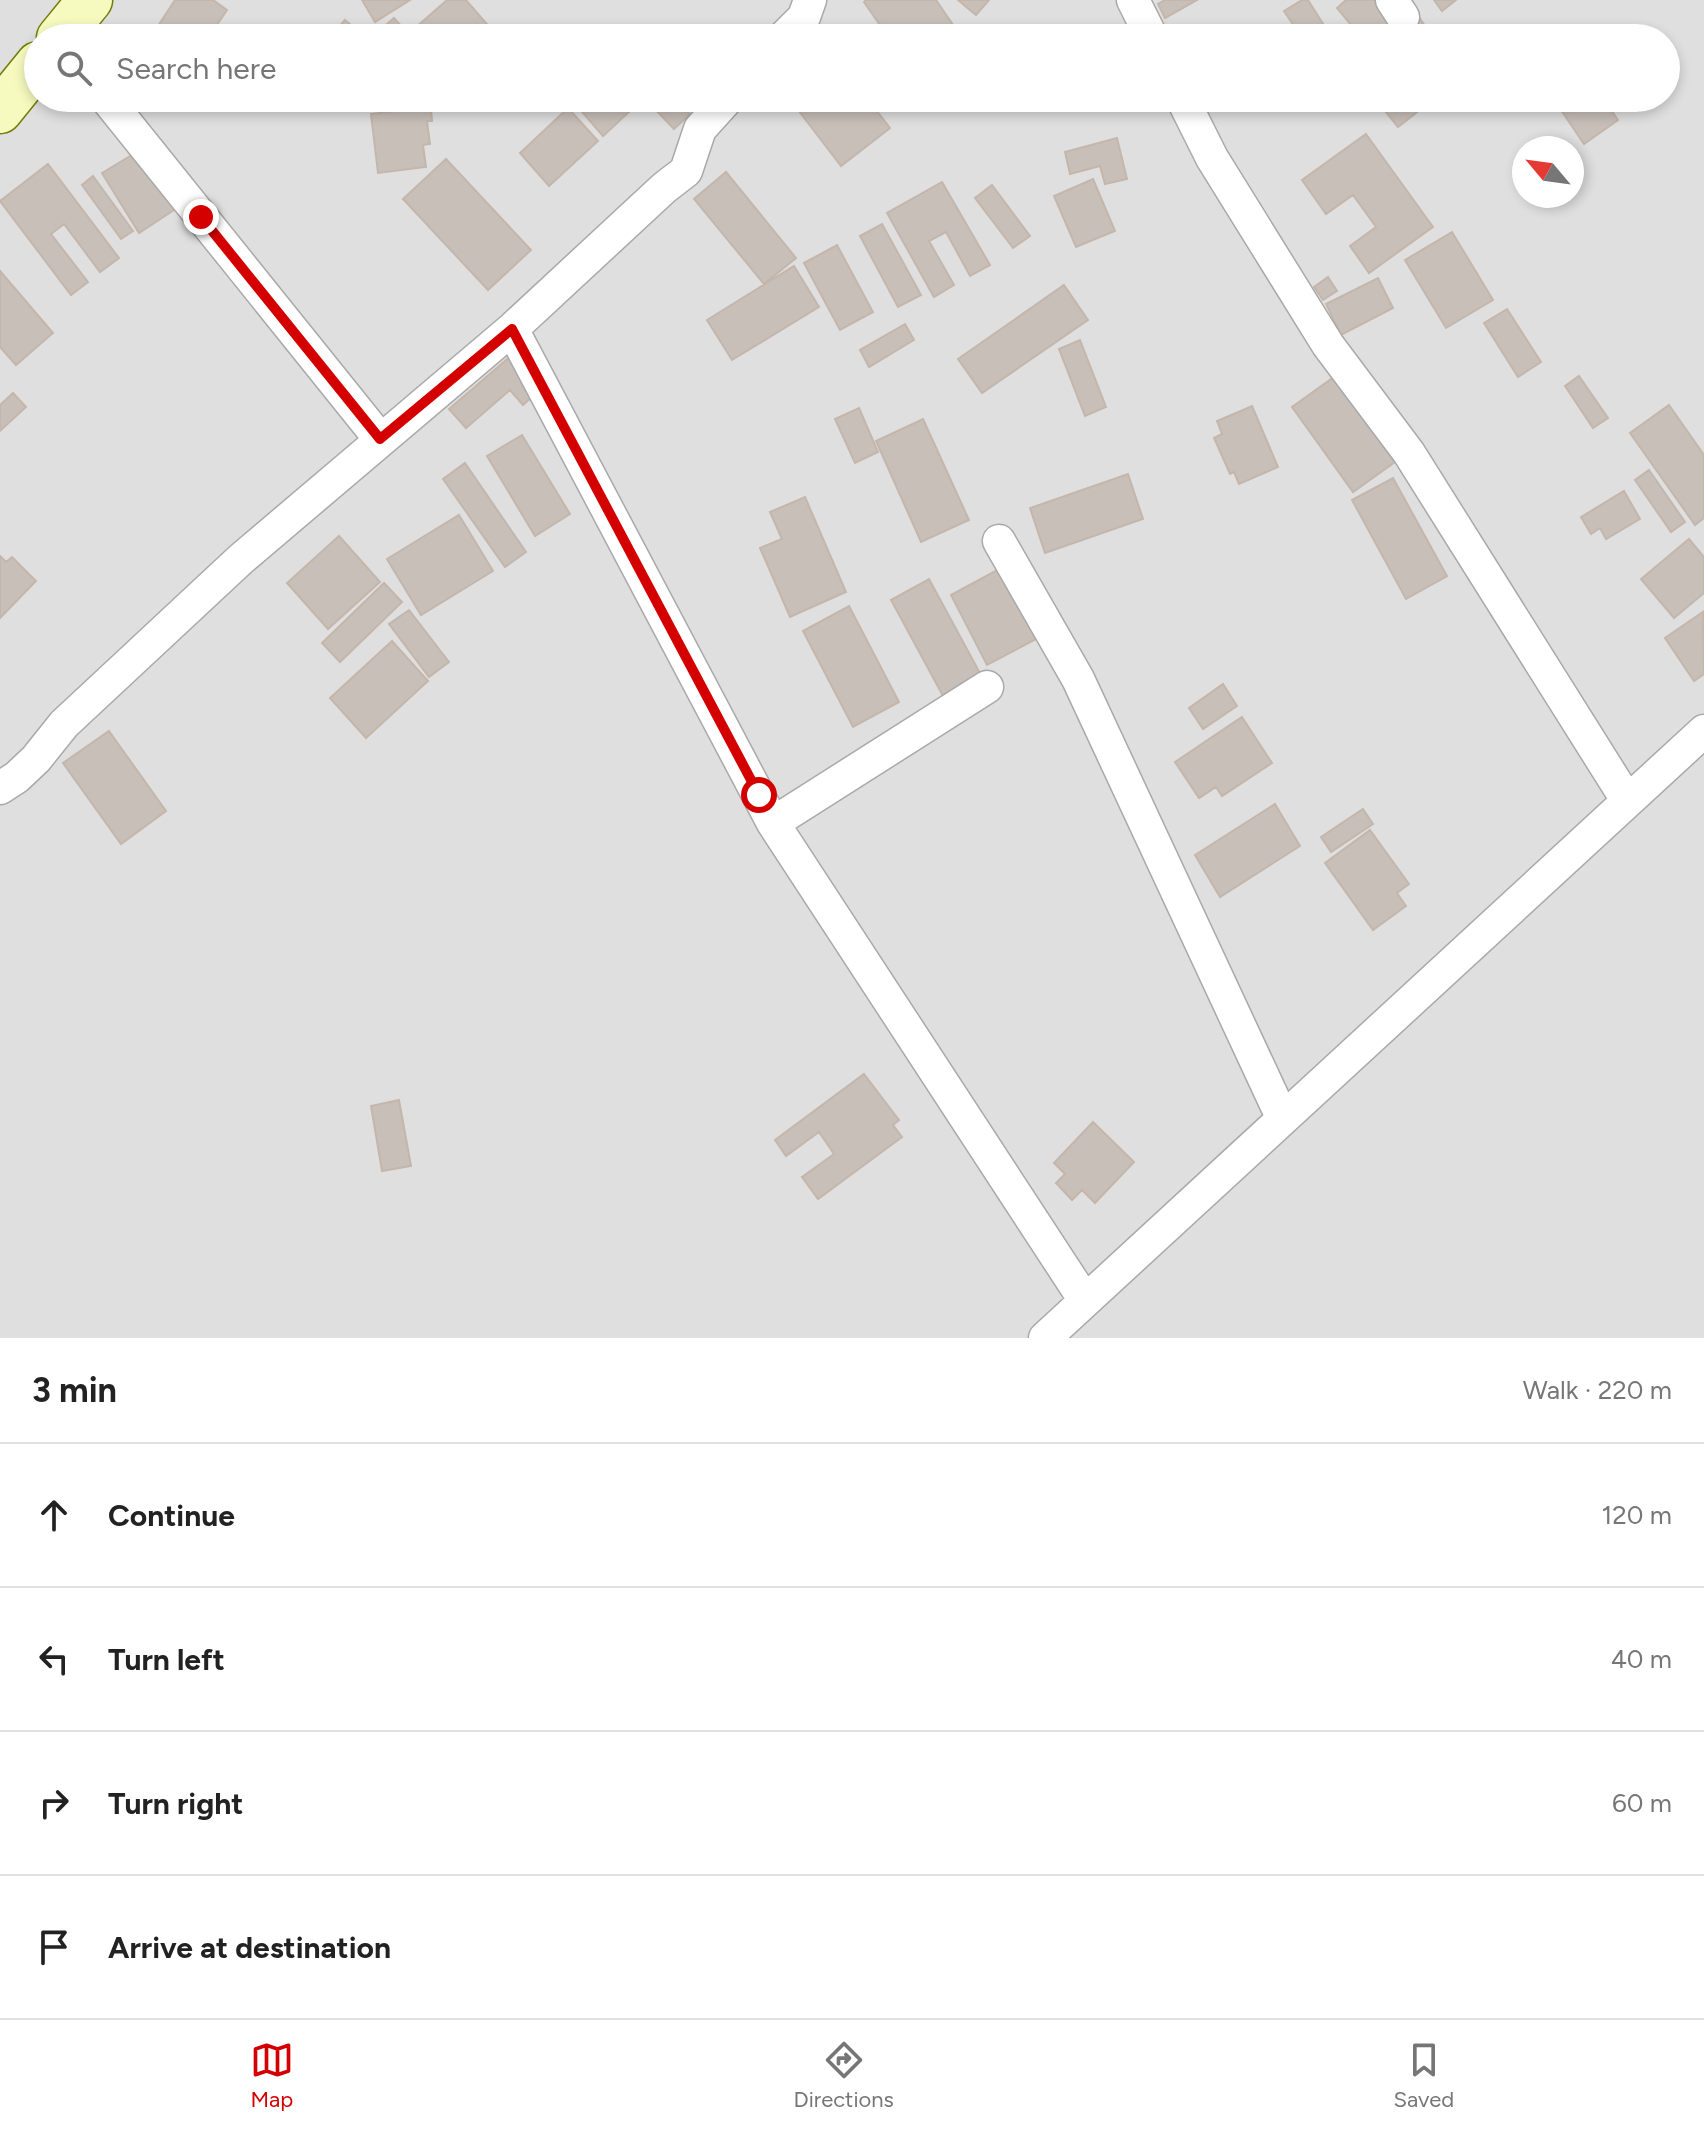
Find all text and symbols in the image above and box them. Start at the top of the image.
search box [24,24,1680,112]
icon: search [52,46,96,90]
text: Search here [116,50,276,87]
north arrow [1512,136,1584,208]
route end [183,199,219,235]
route start [741,777,777,813]
text: 3 min [32,1370,117,1411]
text: Walk · 220 m [1523,1374,1672,1406]
icon: ahead [32,1493,76,1537]
text: Continue [108,1497,235,1534]
text: 120 m [1602,1499,1672,1531]
icon: left [32,1637,76,1681]
text: Turn left [108,1641,225,1678]
text: 40 m [1611,1643,1672,1675]
icon: right [32,1781,76,1825]
text: Turn right [108,1785,243,1822]
text: 60 m [1612,1787,1672,1819]
icon: arrive [32,1925,76,1969]
text: Arrive at destination [108,1929,391,1966]
tab: Map [250,2038,294,2113]
tab: Directions [794,2038,894,2113]
tab: Saved [1393,2038,1454,2113]

